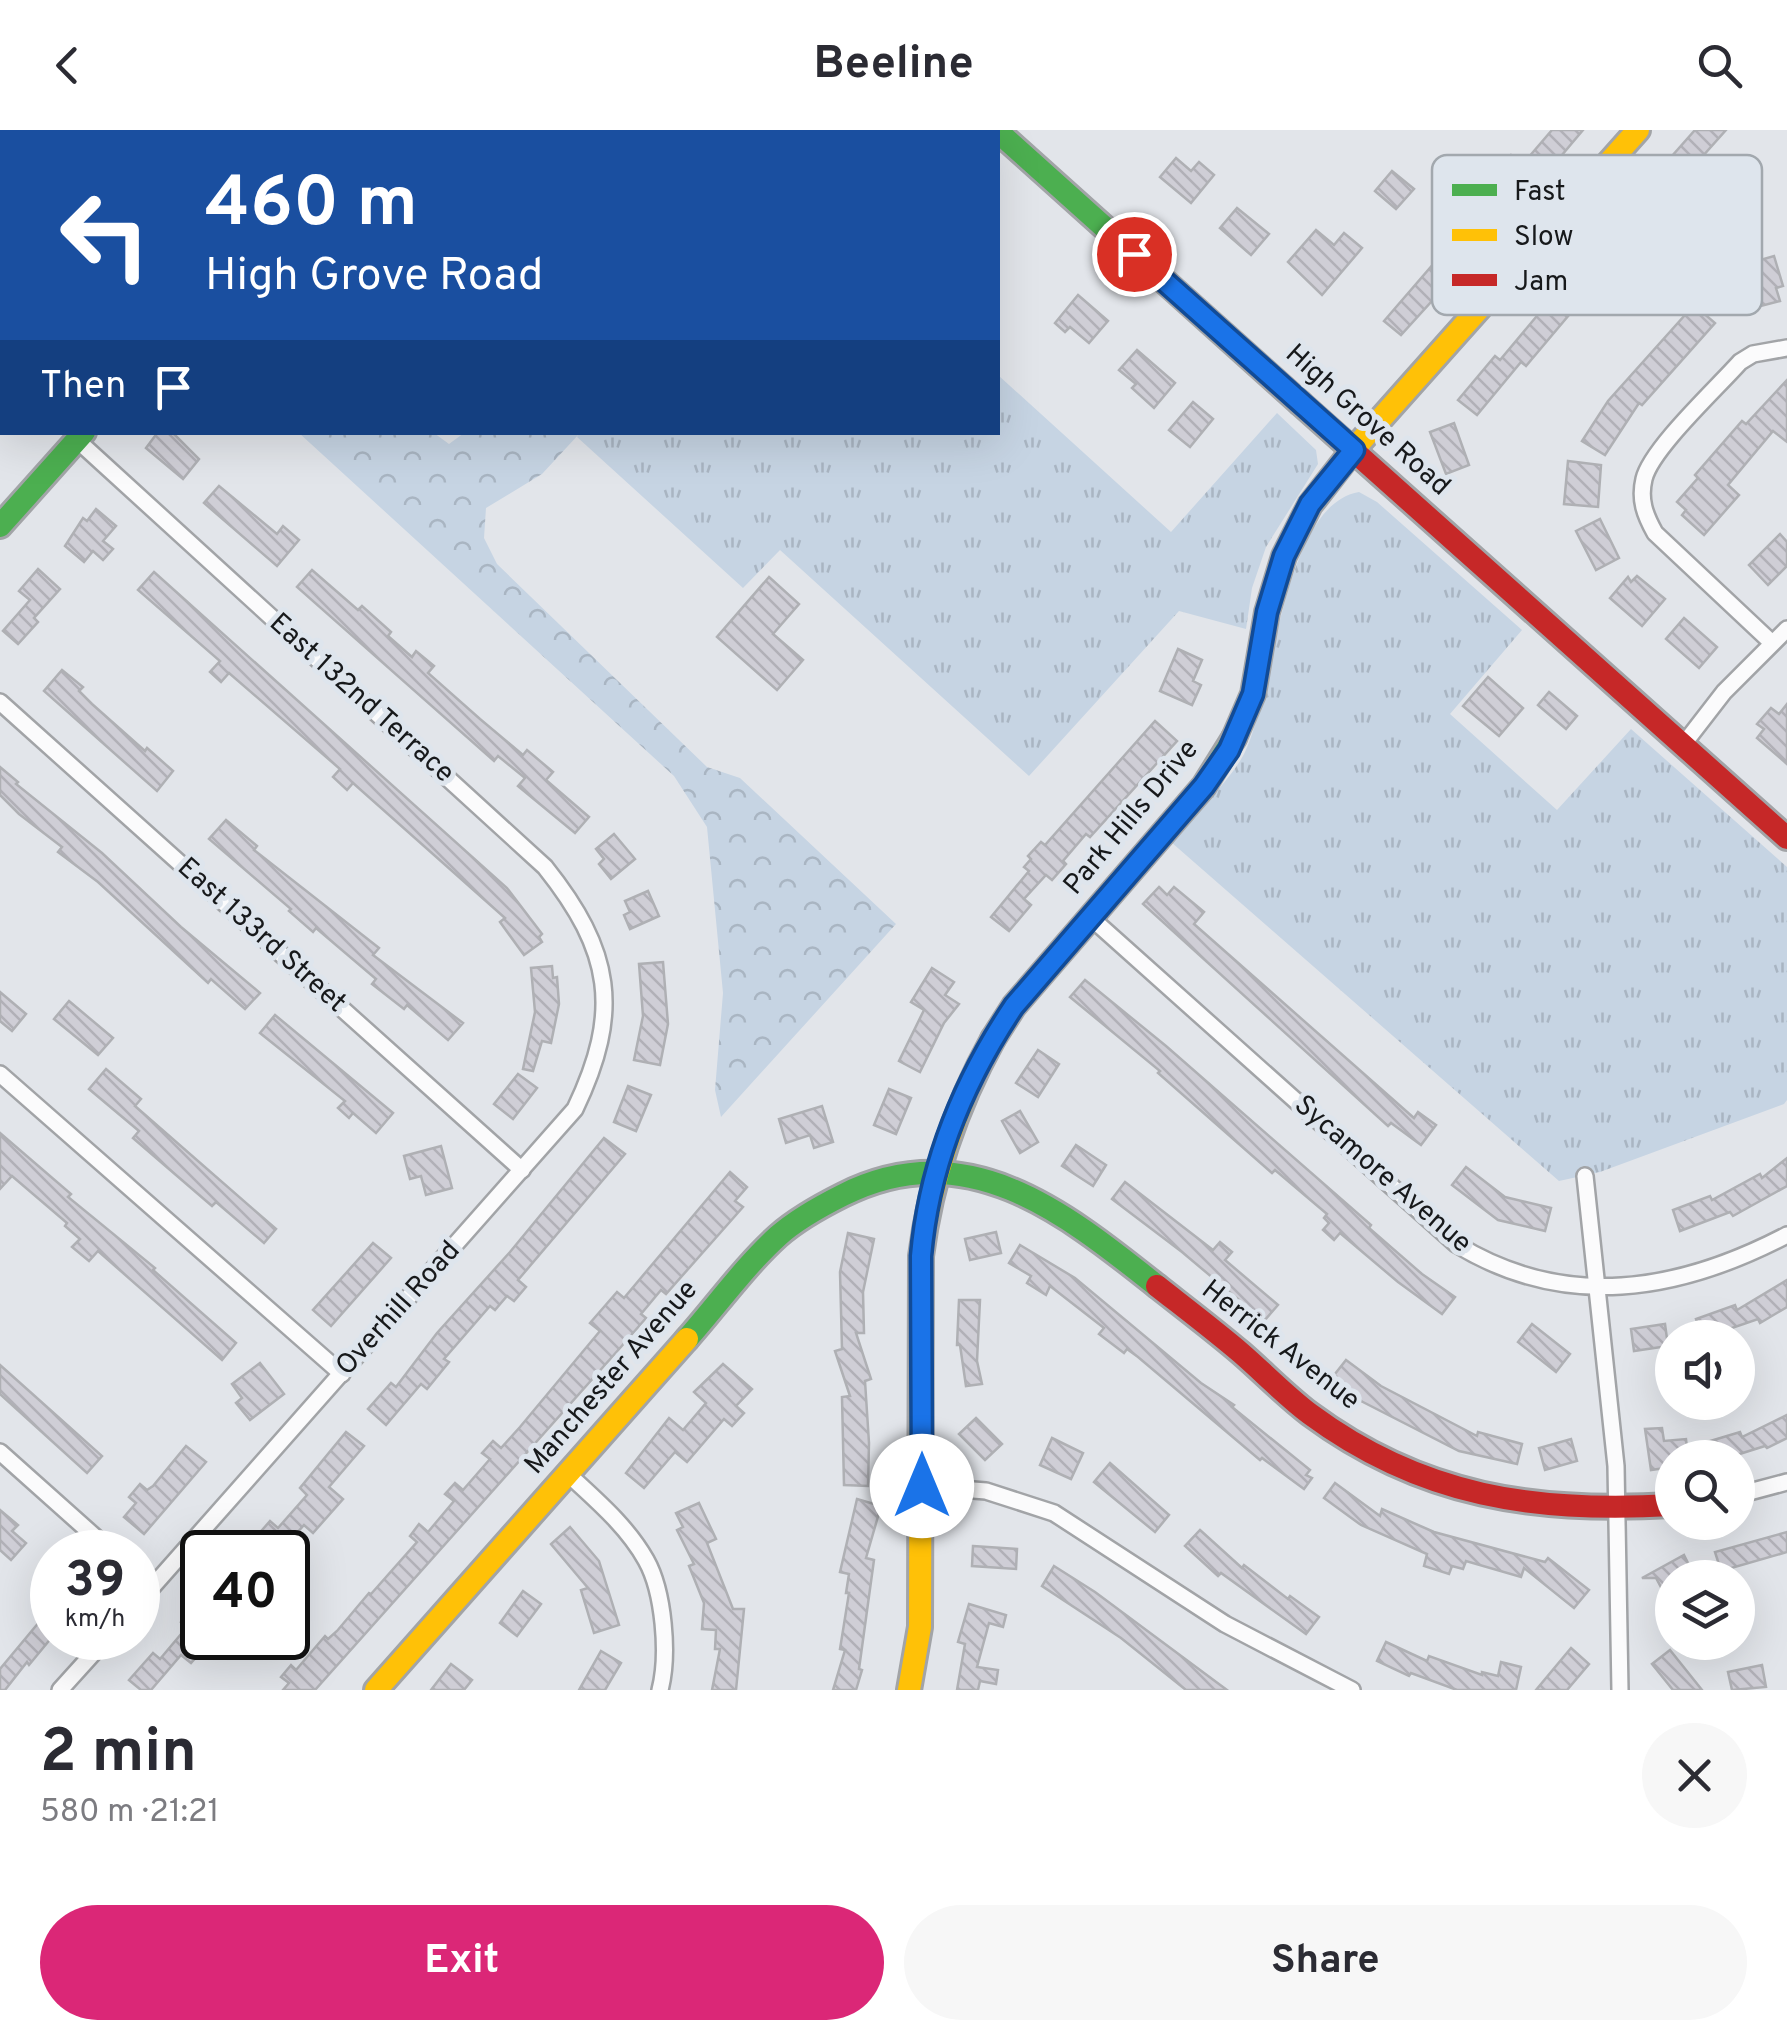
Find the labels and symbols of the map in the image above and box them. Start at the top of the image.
legend [1432,155,1762,315]
text: Fast [1514,175,1566,211]
pin [1092,212,1177,297]
text: Slow [1514,220,1573,256]
text: Jam [1514,265,1568,301]
street label: High Grove Road [1277,337,1457,505]
street label: East 132nd Terrace [261,606,461,792]
street label: Park Hills Drive [1057,733,1207,903]
street label: East 133rd Street [169,851,353,1021]
street label: Sycamore Avenue [1286,1088,1478,1262]
street label: Overhill Road [329,1234,469,1384]
street label: Manchester Avenue [518,1273,706,1483]
street label: Herrick Avenue [1193,1273,1367,1419]
position arrow [870,1434,974,1538]
speed limit sign: 40 [180,1530,310,1660]

